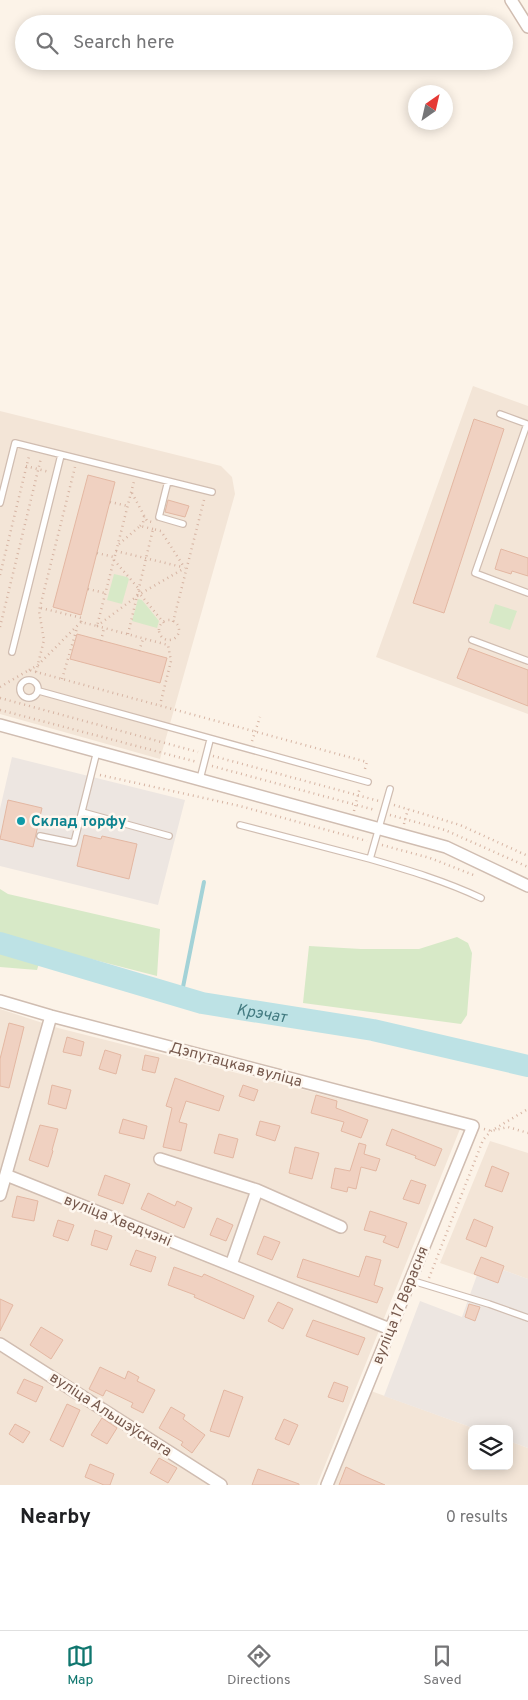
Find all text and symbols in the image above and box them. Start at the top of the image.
search box [15,15,513,70]
icon: search [33,29,61,57]
text: Search here [73,31,175,55]
north arrow [408,85,453,130]
place label: Склад торфу [31,813,127,832]
marker: Склад торфу [15,815,27,827]
water label: Крэчат [235,1001,290,1029]
street label: Дэпутацкая вуліца [167,1039,304,1092]
street label: вуліца Хведчэні [61,1191,174,1252]
street label: вуліца 17 Верасня [369,1244,434,1367]
street label: вуліца Альшэўскага [45,1369,175,1462]
map controls [468,1425,513,1470]
button: layers [468,1425,513,1470]
text: Nearby [20,1504,91,1531]
text: 0 results [446,1508,508,1528]
tab: Map [66,1642,94,1689]
tab: Directions [227,1642,291,1689]
tab: Saved [423,1642,462,1689]

